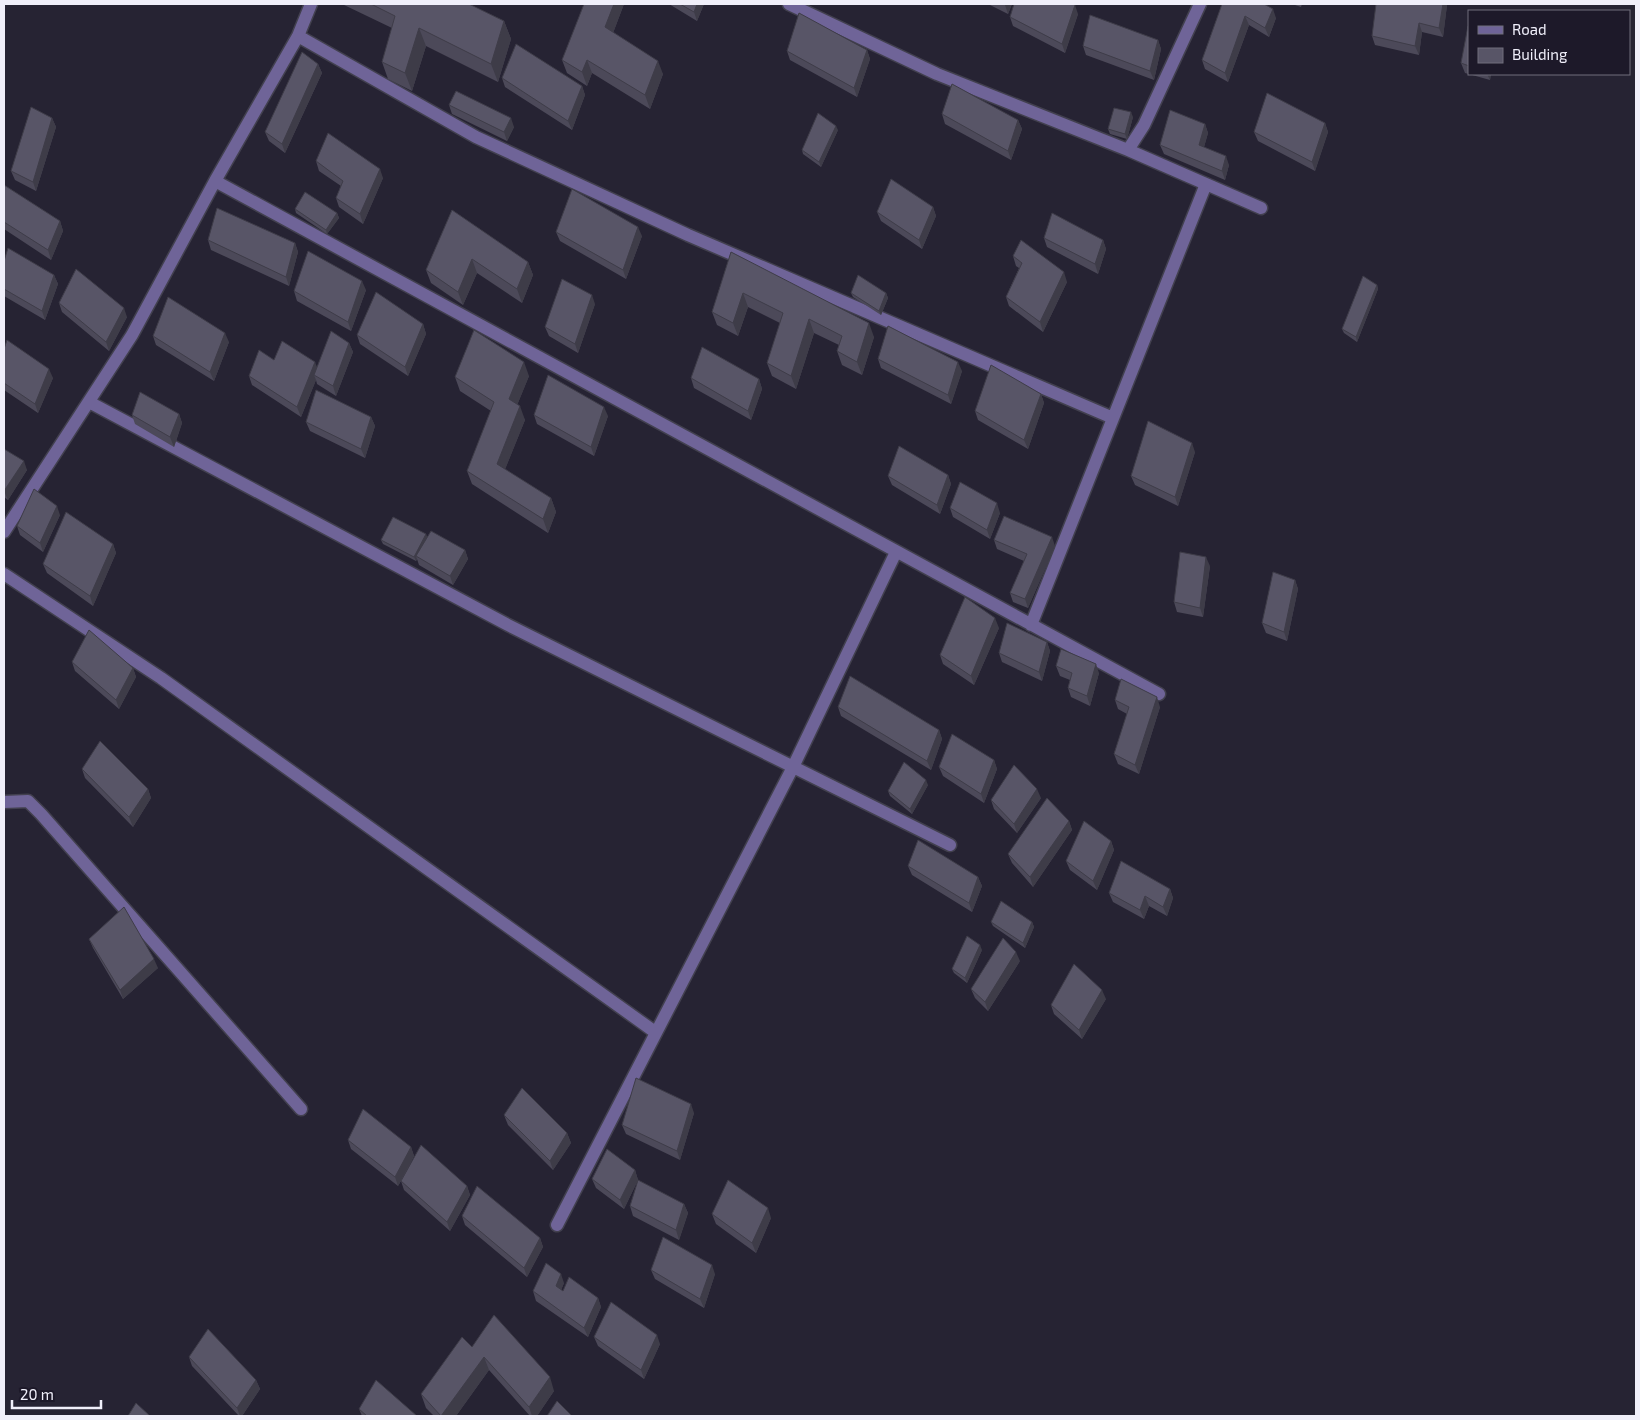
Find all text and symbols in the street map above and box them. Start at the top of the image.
legend [1468,10,1630,75]
text: Road [1512,20,1547,38]
text: Building [1512,45,1568,63]
scale bar [12,1378,101,1410]
text: 20 m [20,1385,54,1403]

